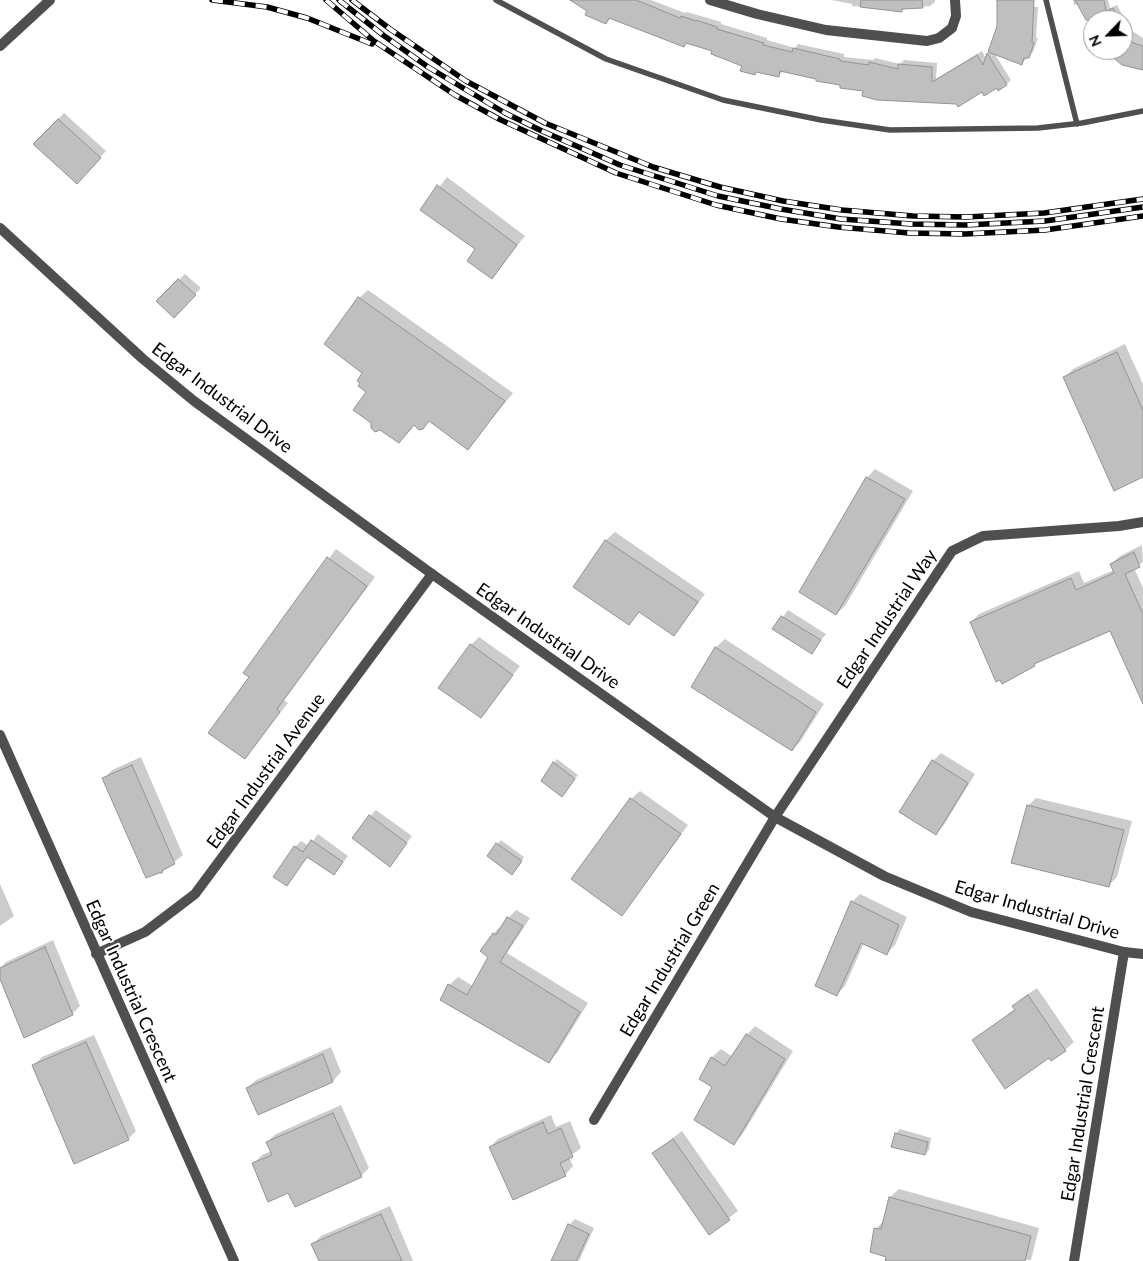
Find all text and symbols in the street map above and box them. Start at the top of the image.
north arrow [1083,10,1133,60]
text: N [1085,33,1105,49]
street label: Edgar Industrial Drive [147,338,297,458]
street label: Edgar Industrial Way [832,545,942,693]
street label: Edgar Industrial Drive [472,578,624,694]
street label: Edgar Industrial Avenue [202,689,330,853]
street label: Edgar Industrial Drive [952,876,1122,944]
street label: Edgar Industrial Green [615,879,725,1041]
street label: Edgar Industrial Crescent [81,896,181,1086]
street label: Edgar Industrial Crescent [1057,1005,1109,1203]

